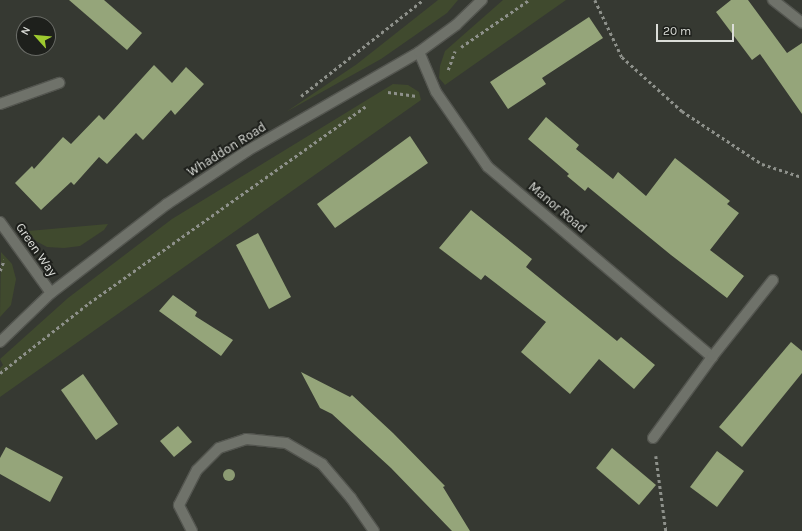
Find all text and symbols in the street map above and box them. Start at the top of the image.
north arrow [16,16,56,56]
scale bar [658,16,736,42]
text: N [18,24,33,37]
text: 20 m [663,24,691,38]
street label: Whaddon Road [185,120,269,180]
street label: Manor Road [525,179,589,237]
street label: Green Way [12,220,60,280]

